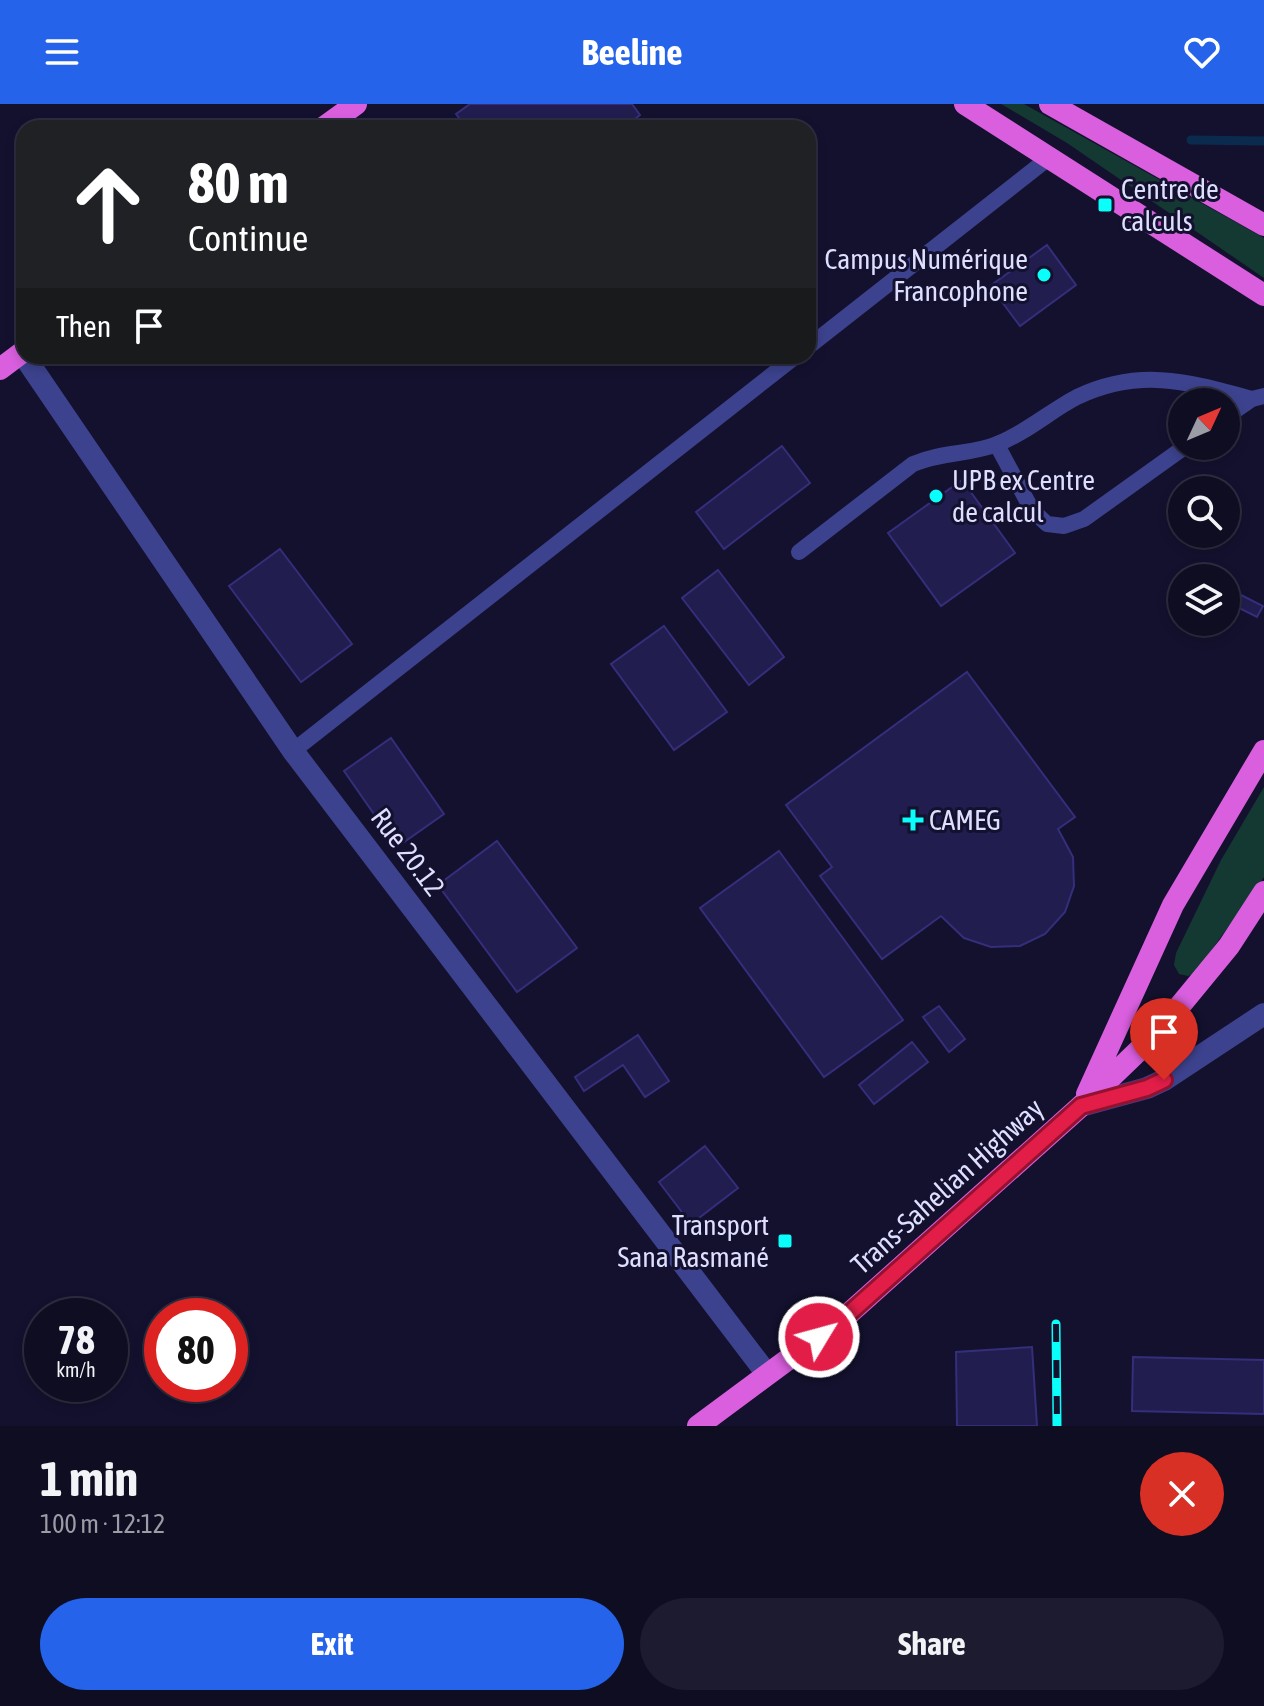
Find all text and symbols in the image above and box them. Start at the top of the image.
icon: menu [40,30,84,74]
icon: heart [1180,30,1224,74]
text: Beeline [581,31,683,73]
text: 80 m [188,151,289,215]
icon: ahead [56,152,160,256]
place label: Centre de calculs [1121,173,1219,237]
marker: Centre de calculs [1096,196,1114,214]
text: Continue [188,217,308,259]
place label: Campus Numérique Francophone [825,243,1028,307]
marker: Campus Numérique Francophone [1035,266,1053,284]
icon: arrive [127,304,171,348]
text: Then [56,309,111,343]
north arrow [1168,388,1240,460]
map controls [1168,388,1240,636]
place label: UPB ex Centre de calcul [952,464,1095,528]
button: search [1168,476,1240,548]
marker: UPB ex Centre de calcul [927,487,945,505]
button: layers [1168,564,1240,636]
street label: Rue 20.12 [365,802,451,902]
place label: CAMEG [929,804,1001,836]
marker: CAMEG [904,811,922,829]
pin [1130,998,1198,1080]
icon: arrive [1142,1010,1186,1054]
street label: Trans-Sahelian Highway [845,1092,1049,1280]
place label: Transport Sana Rasmané [617,1209,769,1273]
marker: Transport Sana Rasmané [776,1232,794,1250]
position arrow [777,1295,861,1379]
speed limit sign: 80 [144,1298,248,1402]
text: 78 [57,1317,95,1362]
text: km/h [56,1358,96,1381]
text: 1 min [40,1451,138,1506]
button: close [1140,1452,1224,1536]
text: 100 m · 12:12 [40,1509,165,1539]
button: Exit [40,1598,624,1690]
button: Share [640,1598,1224,1690]

